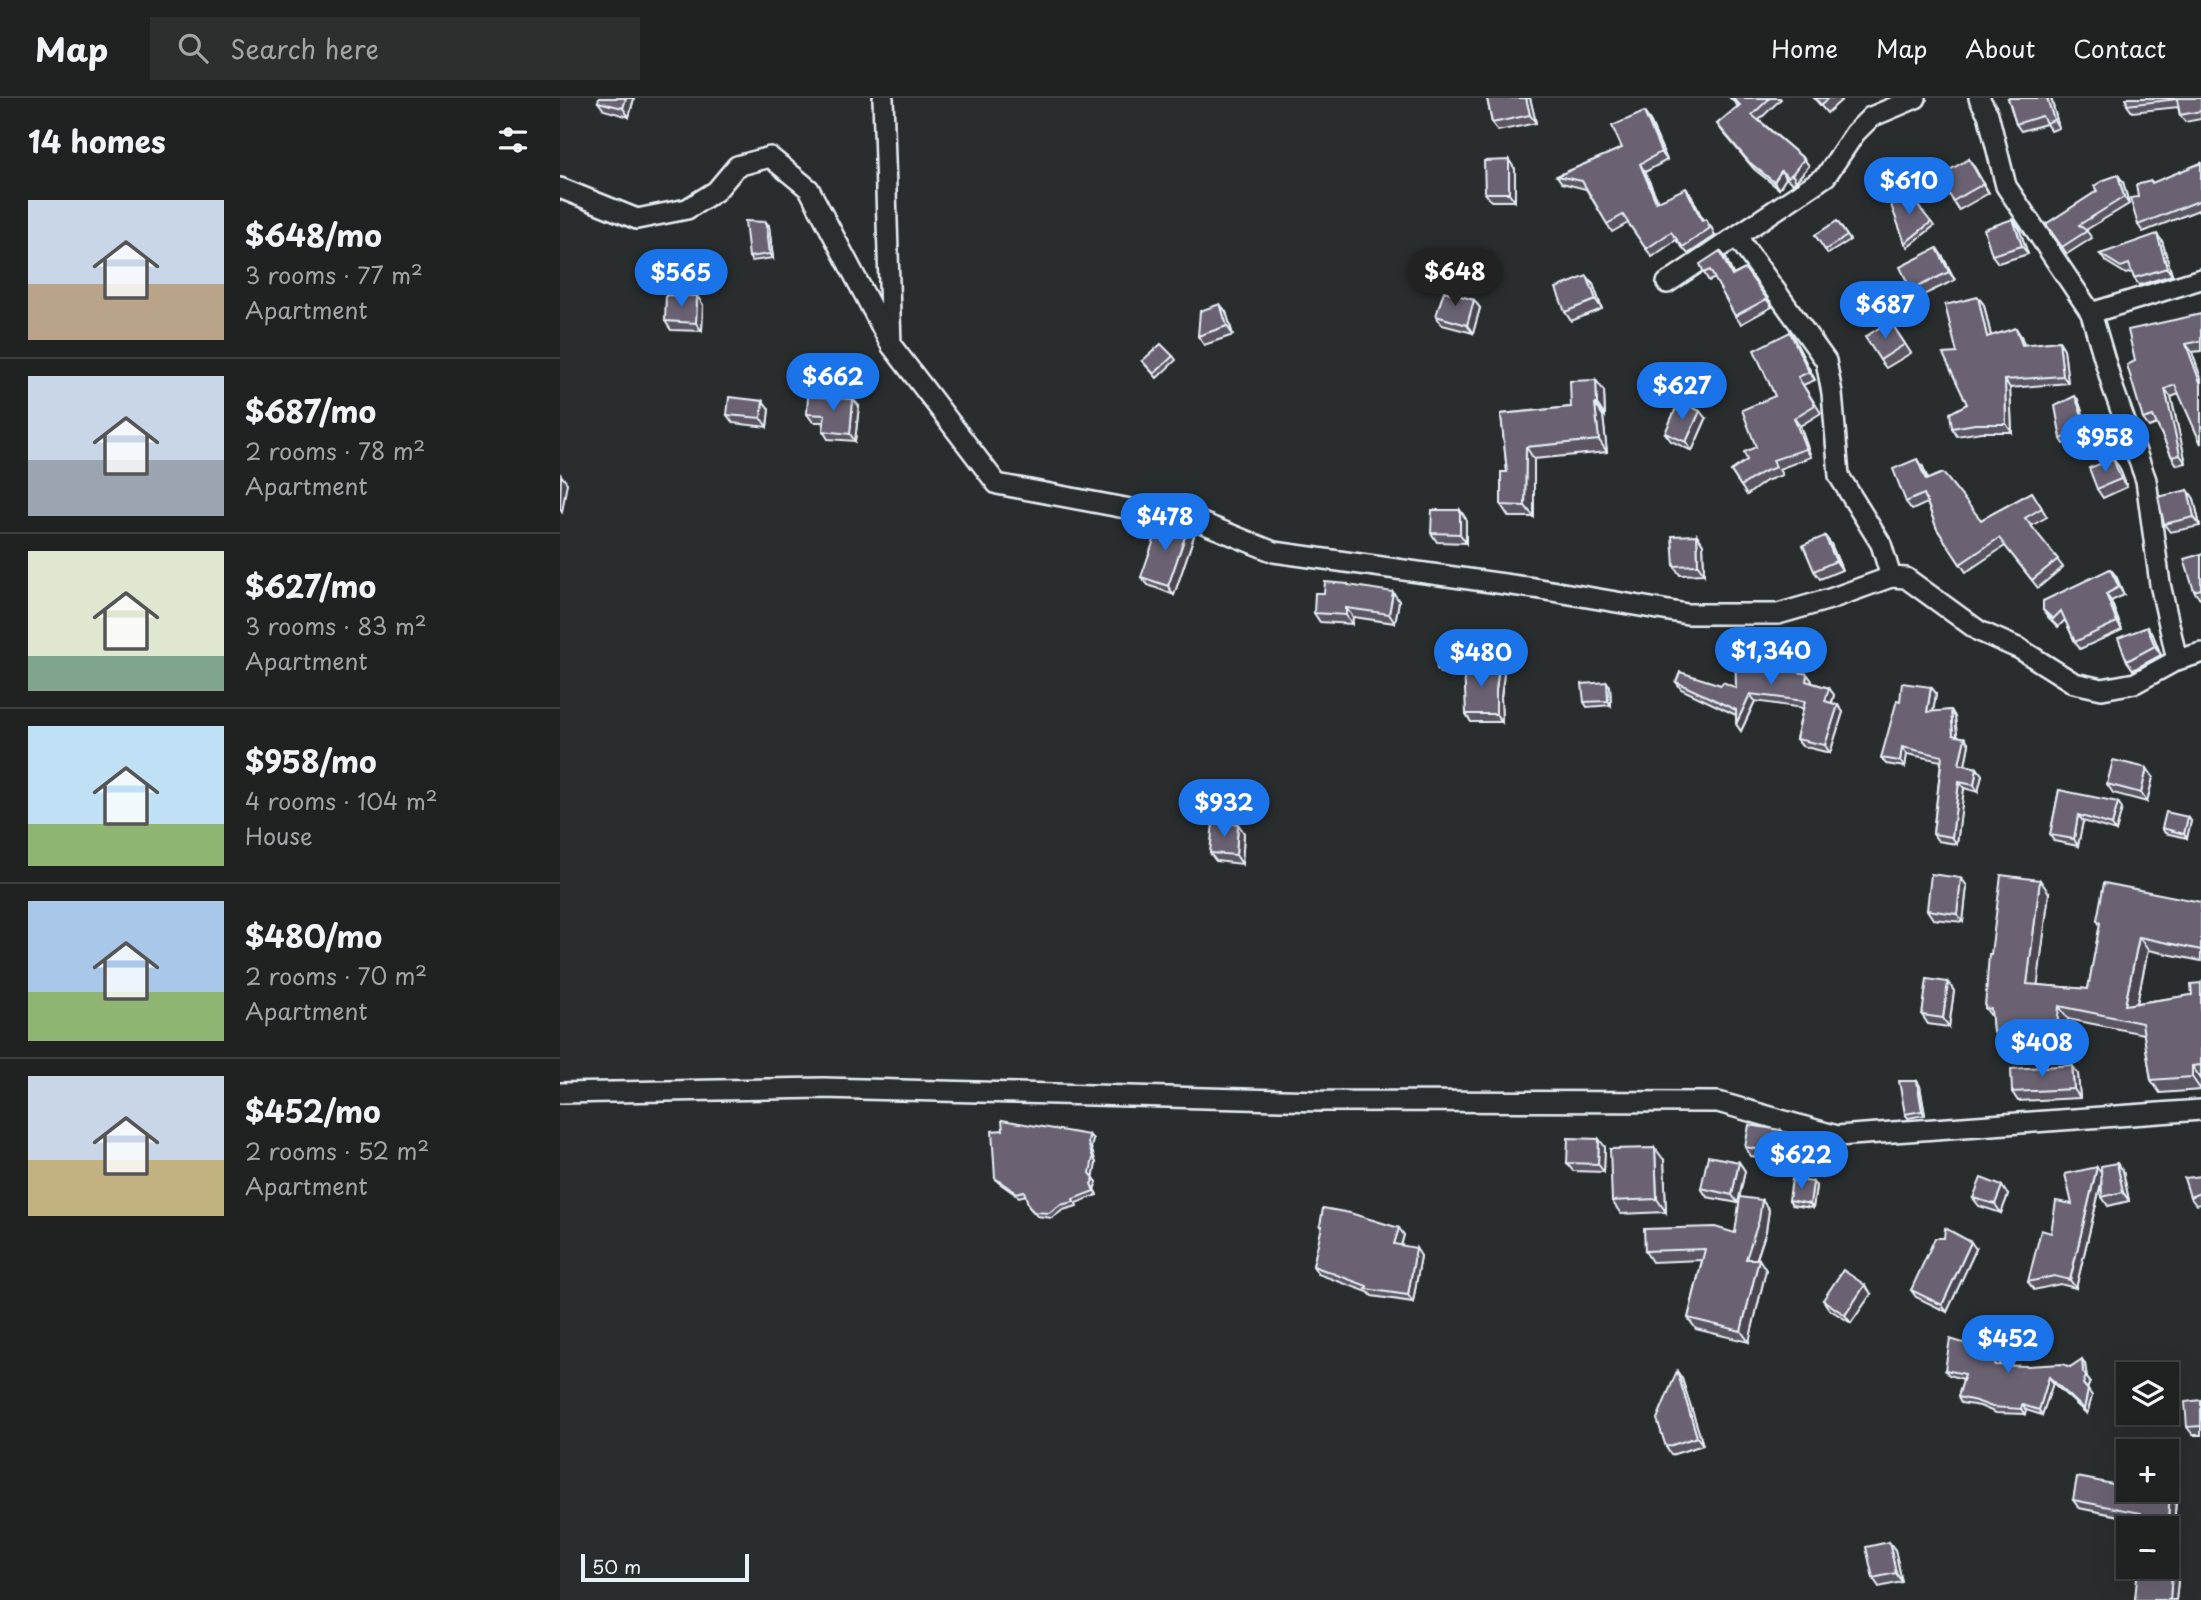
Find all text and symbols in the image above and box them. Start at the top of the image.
search box [150,17,640,80]
text: Map [35,23,108,73]
icon: search [174,29,212,67]
text: Search here [230,29,379,68]
text: Home [1771,30,1838,66]
text: Map [1876,30,1927,66]
text: About [1965,30,2035,66]
text: Contact [2073,30,2166,66]
text: 14 homes [28,118,166,163]
icon: filters [494,121,532,159]
pin: $610 [1868,158,1950,217]
text: $610 [1880,162,1938,197]
text: $648/mo [245,212,382,257]
icon: home [84,228,168,312]
pin: $648 [1414,248,1496,308]
pin: $565 [640,250,722,309]
text: $648 [1424,253,1486,288]
text: $565 [651,254,711,289]
text: 3 rooms · 77 m² [245,257,423,292]
pin: $687 [1844,282,1926,341]
text: $687 [1856,286,1914,321]
text: Apartment [245,292,368,327]
pin: $662 [792,354,874,413]
text: $662 [802,358,864,393]
pin: $627 [1641,362,1723,422]
text: $627 [1653,367,1711,402]
text: $687/mo [245,388,376,433]
icon: home [84,404,168,488]
pin: $958 [2064,414,2146,474]
text: $958 [2076,419,2134,454]
text: 2 rooms · 78 m² [245,433,425,468]
text: Apartment [245,468,368,503]
pin: $478 [1124,494,1206,553]
text: $478 [1137,498,1193,533]
text: $627/mo [245,563,376,608]
icon: home [84,579,168,663]
text: 3 rooms · 83 m² [245,608,427,643]
pin: $1,340 [1714,628,1828,687]
pin: $480 [1440,630,1522,689]
text: $1,340 [1731,632,1811,667]
text: $480 [1450,634,1512,669]
text: Apartment [245,643,368,678]
text: $958/mo [245,738,377,783]
icon: home [84,754,168,838]
pin: $932 [1183,780,1265,839]
text: 4 rooms · 104 m² [245,783,438,818]
text: $932 [1195,784,1253,819]
text: House [245,818,312,853]
text: $480/mo [245,913,382,958]
icon: home [84,929,168,1013]
text: 2 rooms · 70 m² [245,958,427,993]
text: Apartment [245,993,368,1028]
pin: $408 [2001,1020,2083,1079]
text: $408 [2011,1024,2073,1059]
text: $452/mo [245,1088,381,1133]
icon: home [84,1104,168,1188]
pin: $622 [1760,1132,1842,1191]
text: 2 rooms · 52 m² [245,1133,429,1168]
text: $622 [1770,1136,1832,1171]
text: Apartment [245,1168,368,1203]
pin: $452 [1967,1316,2049,1375]
text: $452 [1978,1320,2038,1355]
map controls [2116,1362,2179,1579]
button: layers [2116,1362,2179,1425]
button: + [2116,1439,2179,1502]
button: − [2116,1516,2179,1579]
scale bar [581,1551,749,1583]
text: 50 m [592,1552,641,1580]

